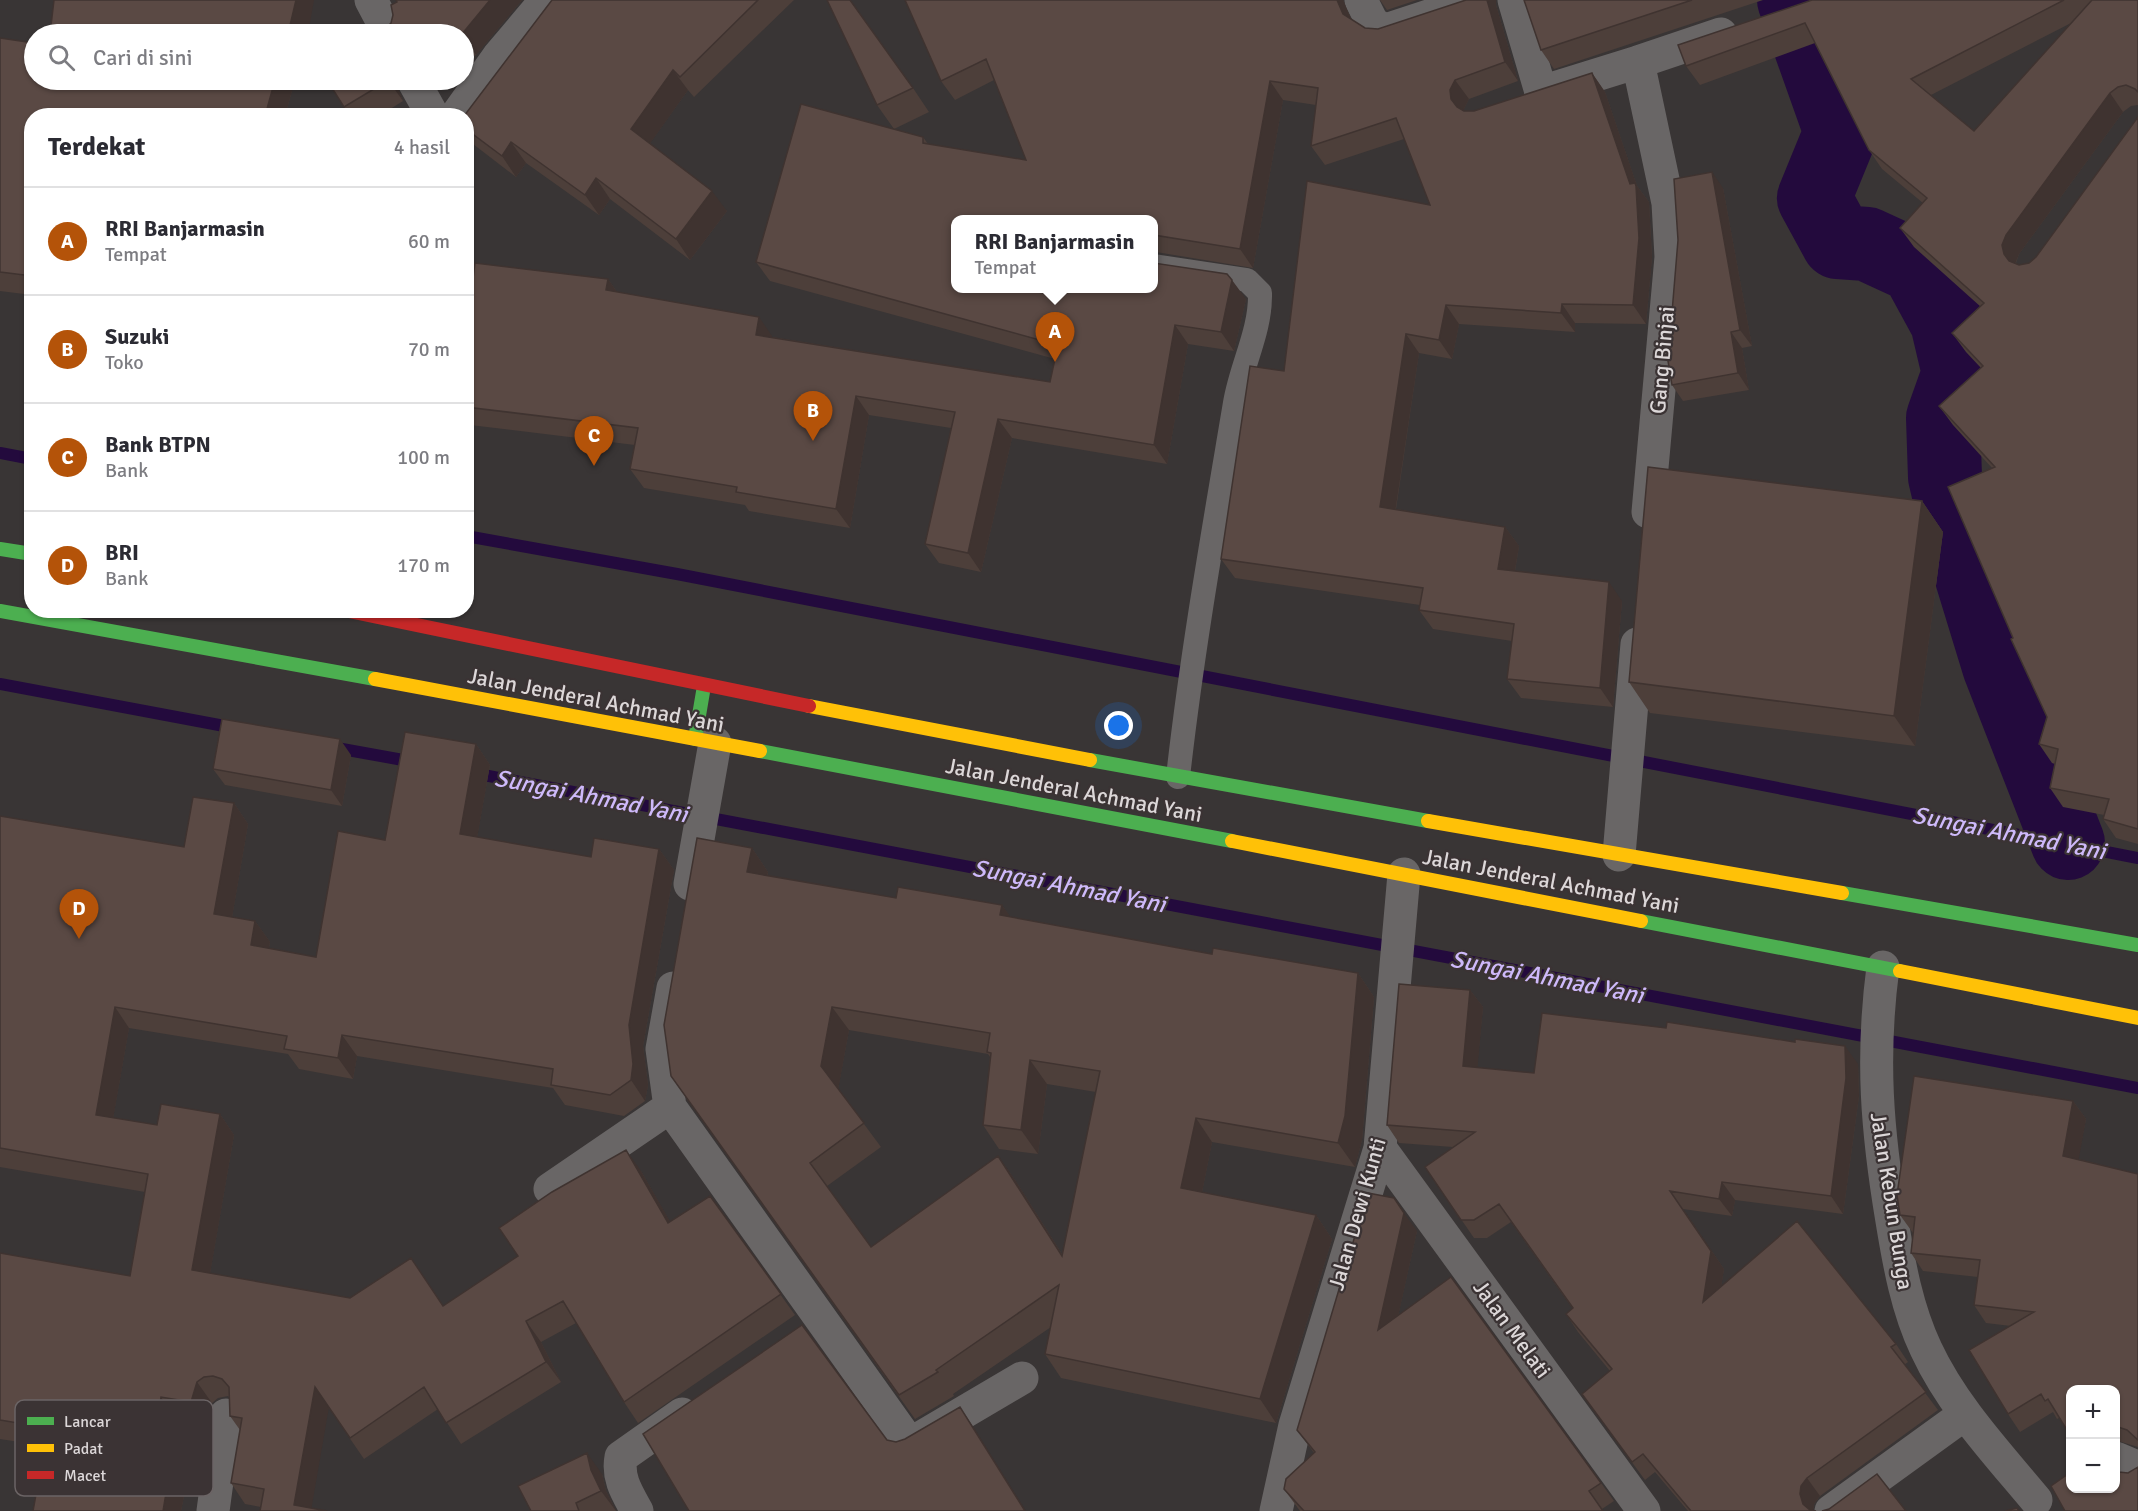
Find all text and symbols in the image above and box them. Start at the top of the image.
search box [24,24,474,90]
icon: search [45,41,78,74]
text: Cari di sini [93,44,193,71]
text: Terdekat [48,131,145,163]
text: 4 hasil [394,135,450,160]
text: RRI Banjarmasin [105,215,265,242]
popup [951,215,1158,293]
text: RRI Banjarmasin [975,228,1134,255]
text: A [61,229,74,254]
text: 60 m [408,229,450,254]
text: Tempat [105,242,167,267]
text: Tempat [975,255,1036,280]
street label: Gang Binjai [1644,305,1680,415]
pin: A [1036,312,1074,362]
text: Suzuki [105,323,169,350]
text: B [61,337,74,362]
text: 70 m [408,337,450,362]
text: Toko [105,350,144,375]
pin: B [794,392,832,441]
pin: C [574,416,614,466]
text: Bank BTPN [105,431,211,458]
text: C [61,445,74,470]
text: 100 m [397,445,450,470]
text: Bank [105,458,148,483]
text: BRI [105,539,139,566]
text: D [61,553,74,578]
text: 170 m [397,553,450,578]
text: Bank [105,566,148,591]
street label: Jalan Jenderal Achmad Yani [465,662,727,738]
your location [1104,711,1133,740]
street label: Jalan Jenderal Achmad Yani [943,752,1205,828]
water label: Sungai Ahmad Yani [492,763,692,830]
water label: Sungai Ahmad Yani [1910,800,2110,867]
street label: Jalan Jenderal Achmad Yani [1420,843,1682,919]
water label: Sungai Ahmad Yani [970,853,1170,920]
pin: D [60,890,98,939]
water label: Sungai Ahmad Yani [1448,944,1648,1011]
street label: Jalan Kebun Bunga [1865,1110,1919,1292]
street label: Jalan Dewi Kunti [1322,1135,1392,1293]
street label: Jalan Melati [1467,1275,1557,1383]
map controls [2066,1385,2120,1493]
button: + [2066,1385,2120,1439]
legend [15,1400,213,1496]
text: Lancar [64,1412,111,1432]
text: Padat [64,1439,103,1459]
button: − [2066,1439,2120,1493]
text: Macet [64,1466,106,1486]

